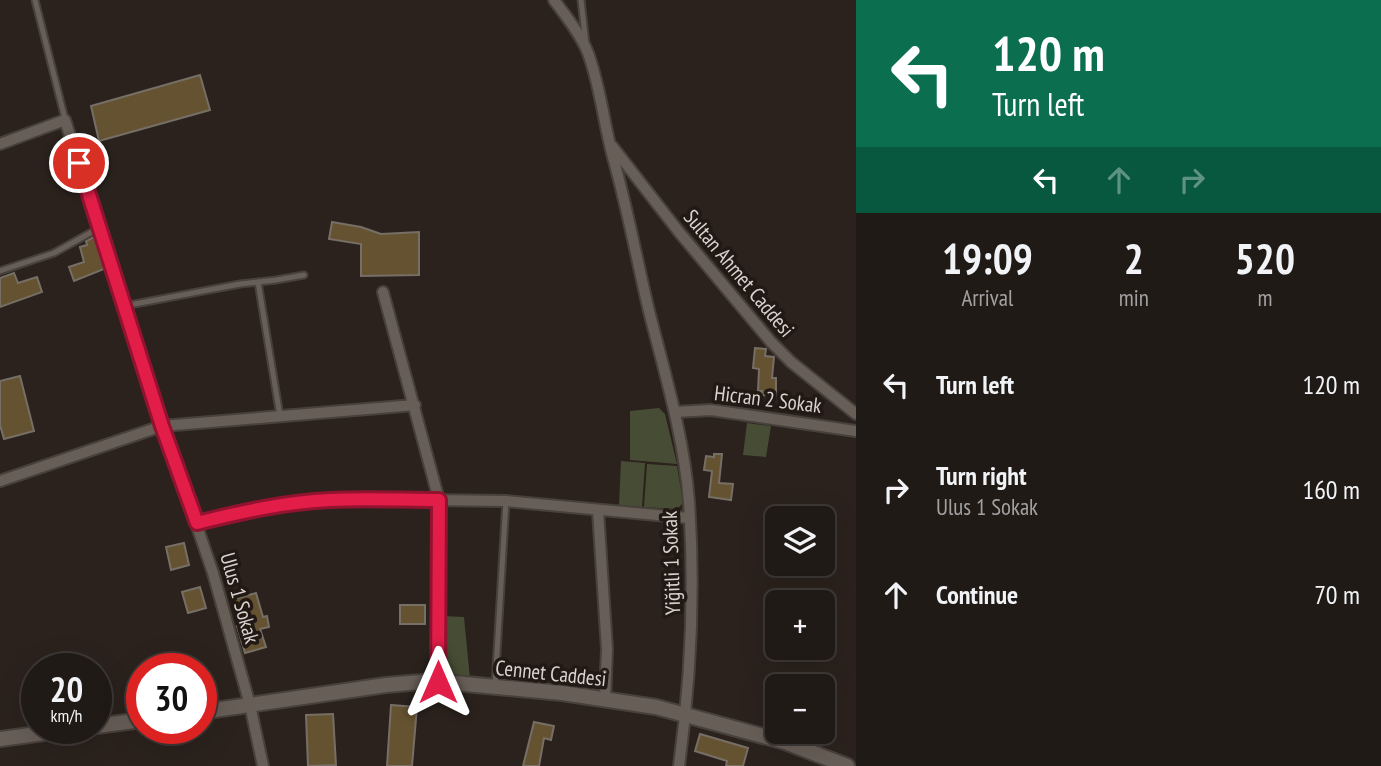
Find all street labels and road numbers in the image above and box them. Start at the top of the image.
street label: Sultan Ahmet Caddesi [678,204,800,342]
street label: Hicran 2 Sokak [713,379,823,419]
street label: Yiğitli 1 Sokak [656,511,686,615]
street label: Ulus 1 Sokak [214,550,266,646]
street label: Cennet Caddesi [494,654,608,692]

